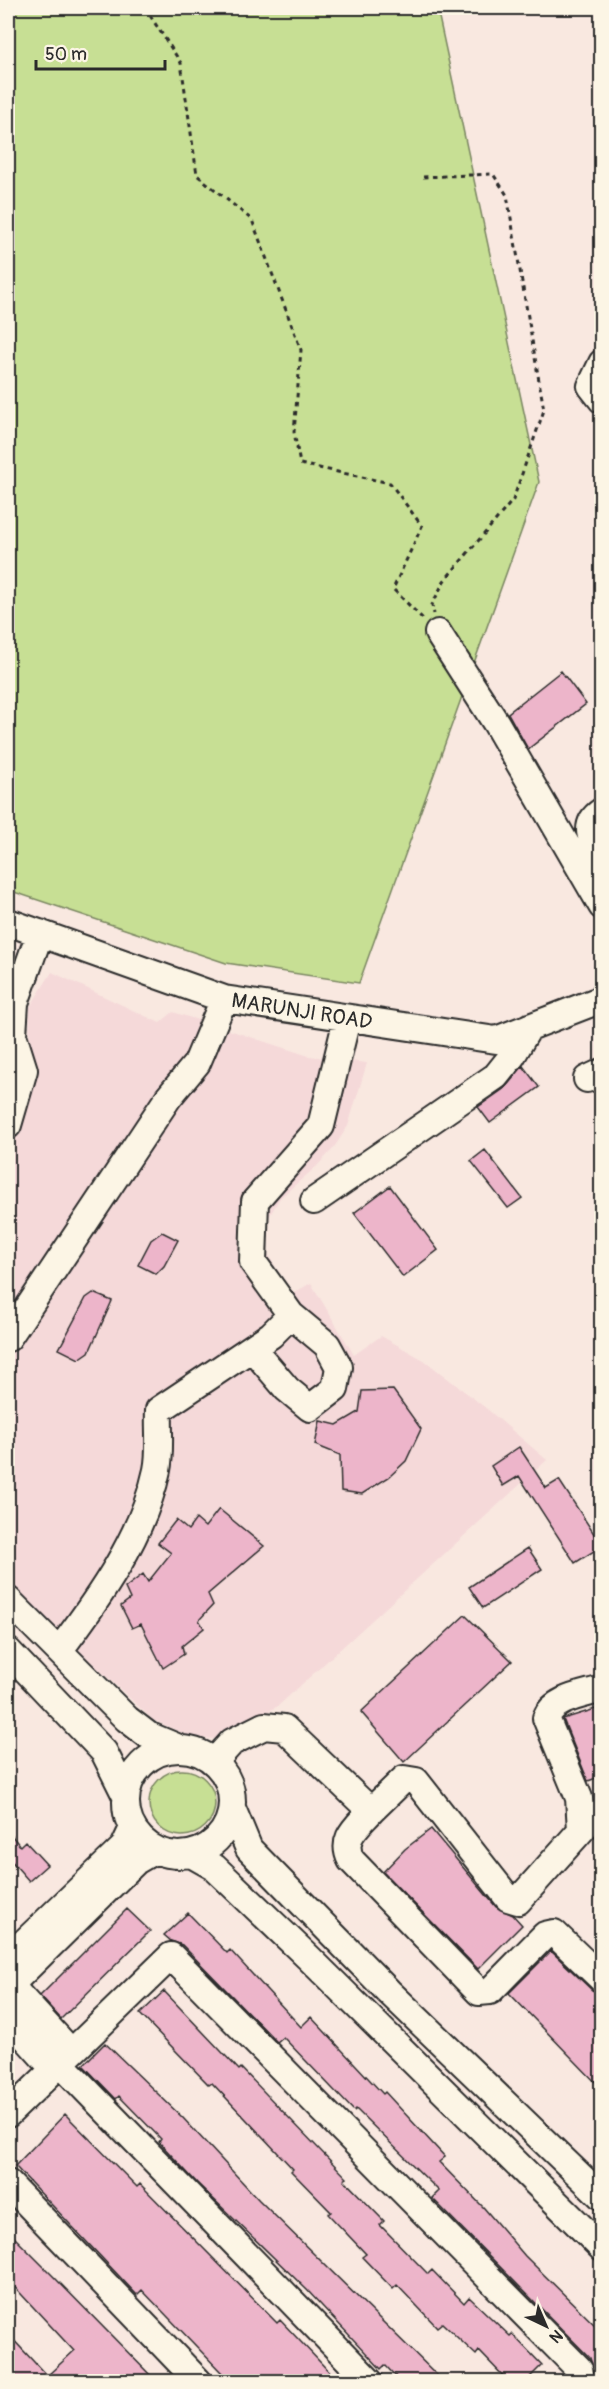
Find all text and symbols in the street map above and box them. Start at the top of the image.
scale bar [36,33,165,71]
text: 50 m [45,43,87,66]
street label: MARUNJI ROAD [230,987,374,1036]
north arrow [516,2296,576,2356]
text: N [545,2325,567,2347]

